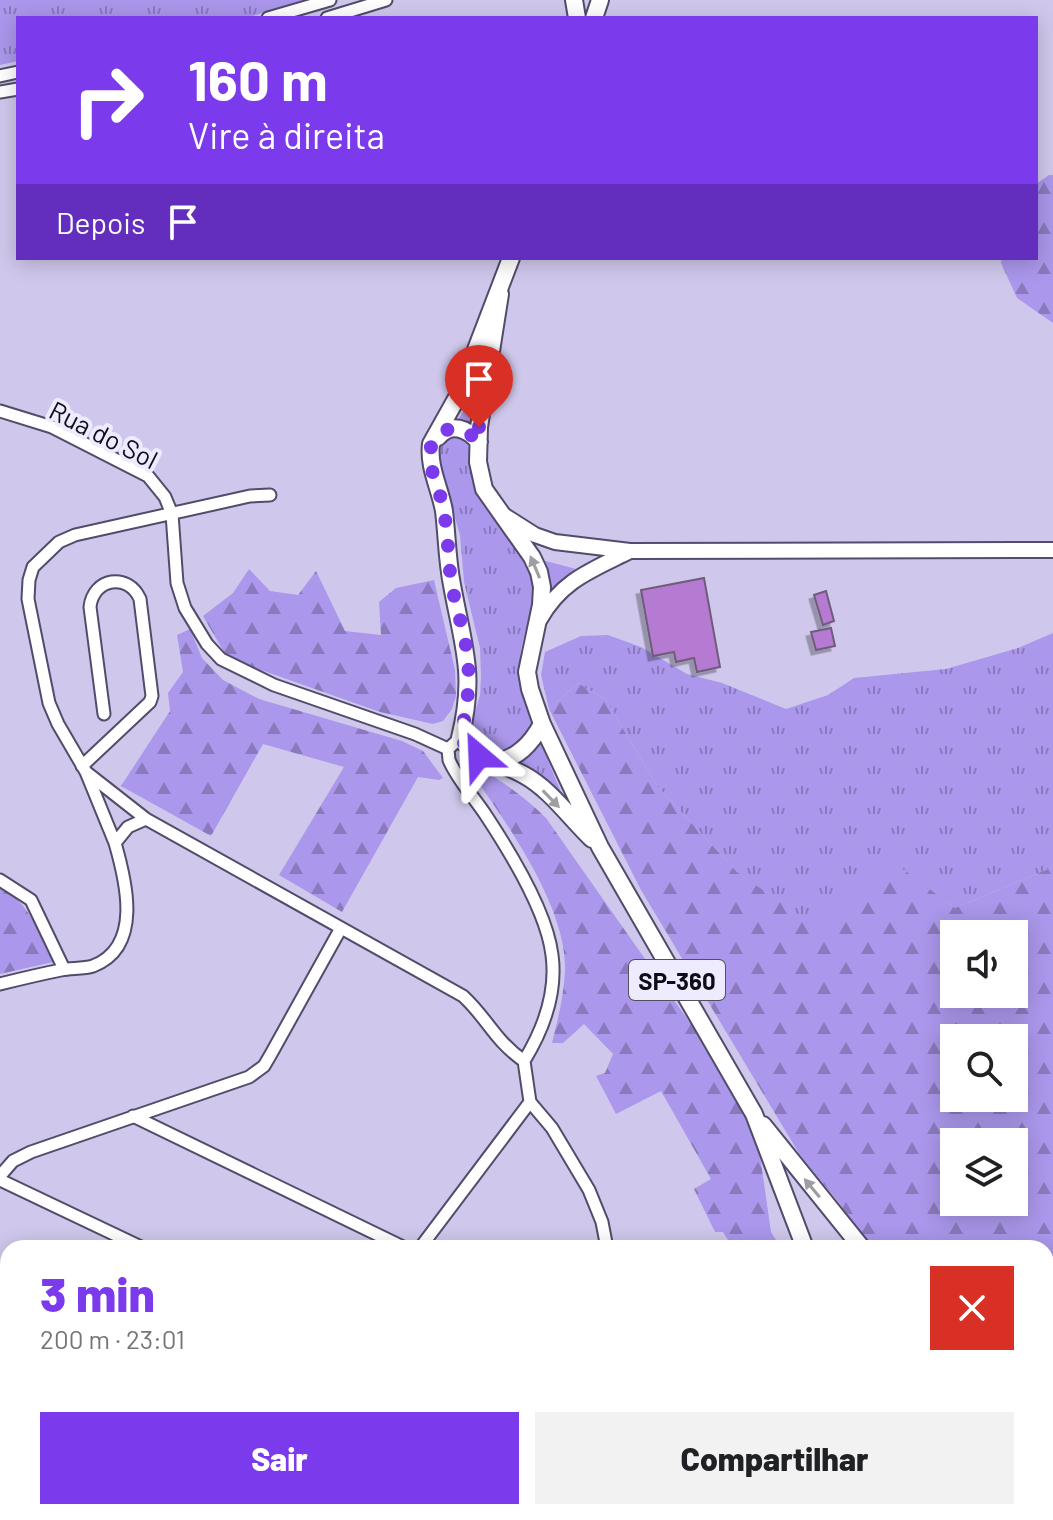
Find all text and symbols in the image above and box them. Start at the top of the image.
text: 160 m [188,45,328,112]
icon: right [56,48,160,152]
text: Vire à direita [188,113,385,156]
icon: arrive [161,200,205,244]
text: Depois [56,204,145,240]
pin [445,345,513,427]
icon: arrive [457,357,501,401]
street label: Rua do Sol [45,394,163,474]
one-way arrow [528,555,541,579]
position arrow [437,714,521,798]
one-way arrow [542,789,560,808]
map controls [940,920,1028,1216]
button: sound [940,920,1028,1008]
road number: SP-360 [629,960,725,1000]
button: search [940,1024,1028,1112]
button: layers [940,1128,1028,1216]
one-way arrow [804,1178,821,1198]
text: 3 min [40,1264,155,1322]
button: close [930,1266,1014,1350]
text: 200 m · 23:01 [40,1323,185,1354]
button: Sair [40,1412,519,1504]
button: Compartilhar [535,1412,1014,1504]

